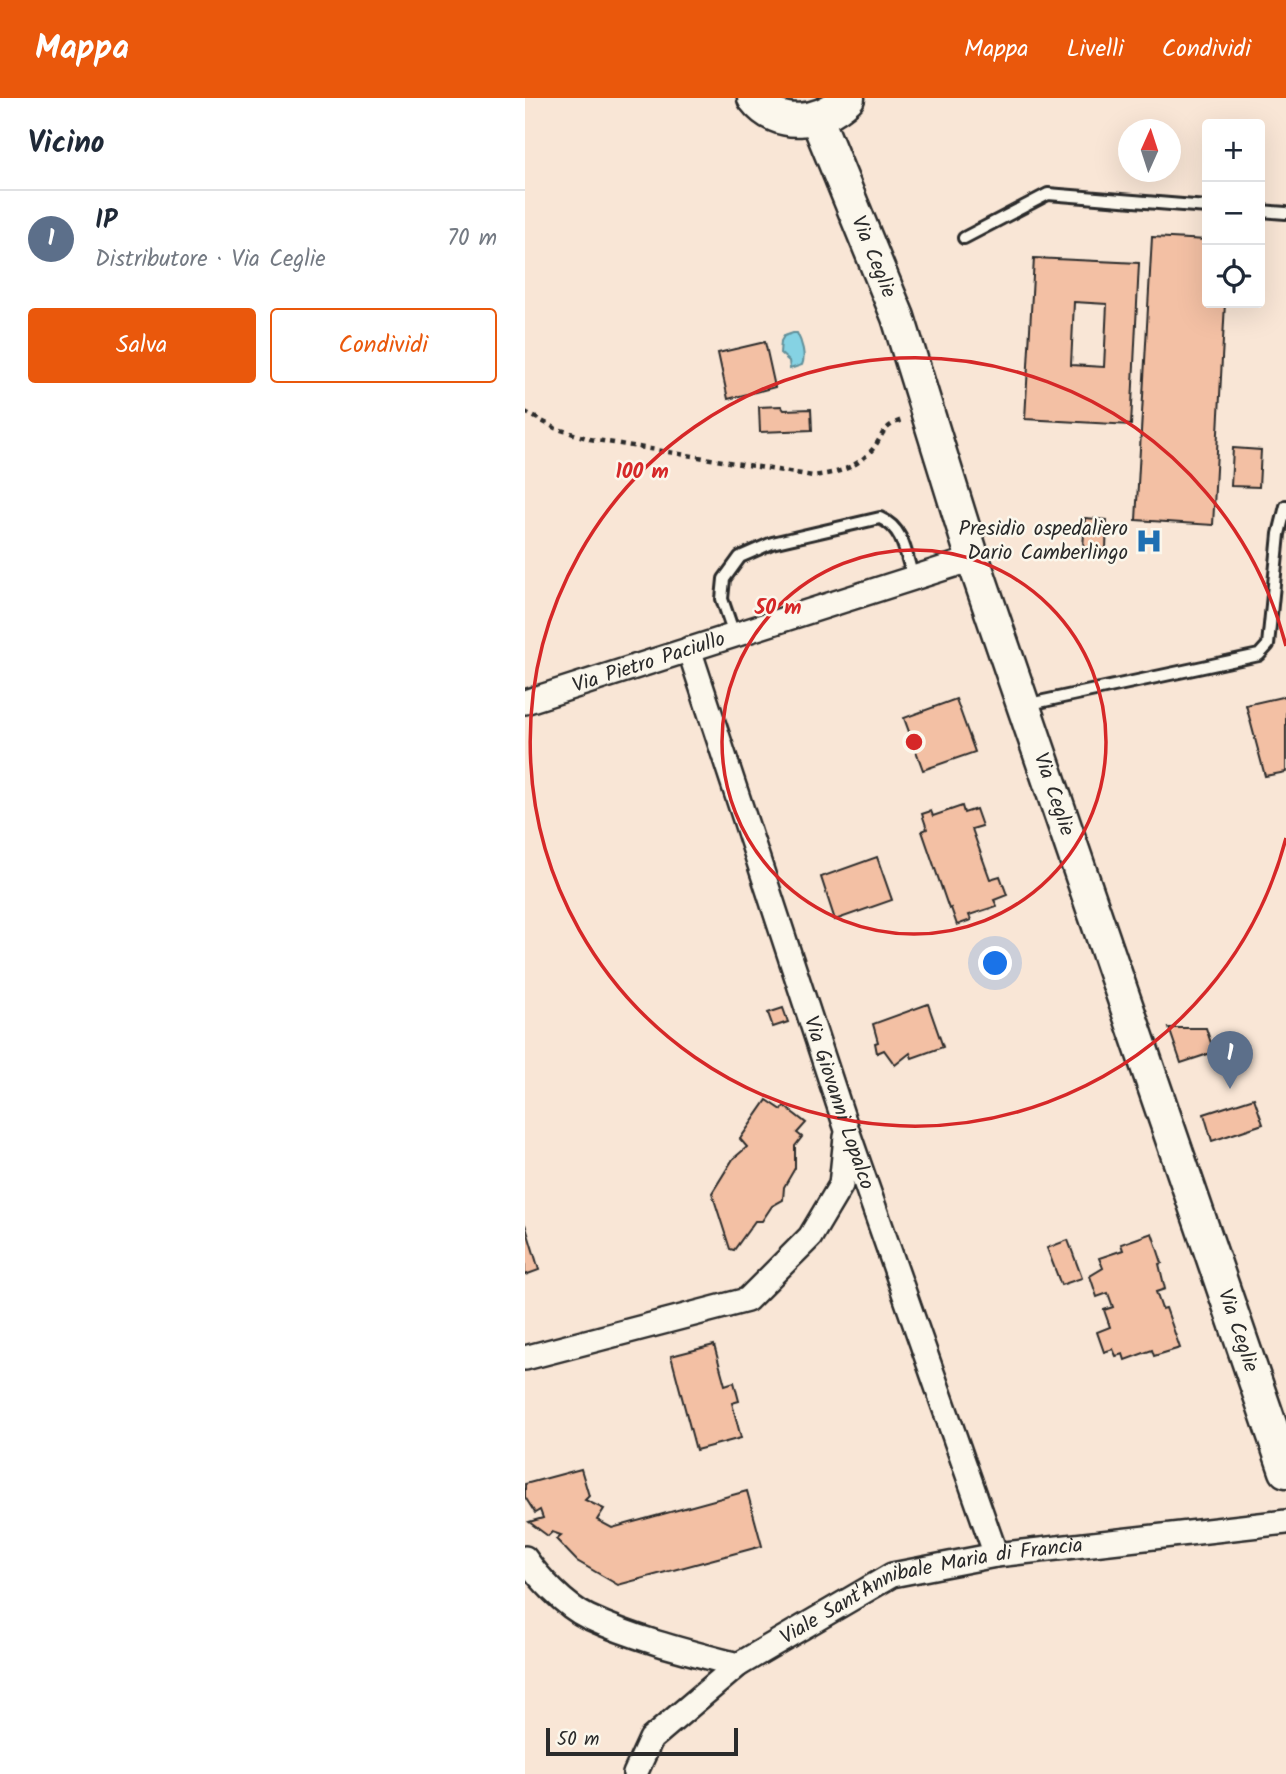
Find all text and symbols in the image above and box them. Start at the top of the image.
text: Mappa [35,23,129,76]
text: Mappa [964,30,1029,69]
text: Livelli [1067,30,1124,69]
text: Condividi [1162,30,1251,69]
north arrow [1118,119,1181,182]
map controls [1202,119,1265,308]
button: + [1202,119,1265,182]
text: Vicino [28,120,105,168]
button: − [1202,182,1265,245]
text: IP [95,200,117,242]
street label: Via Ceglie [842,211,905,304]
text: 1 [48,221,54,257]
text: 70 m [447,221,497,257]
text: Distributore · Via Ceglie [95,242,326,278]
button: locate [1202,245,1265,308]
button: Salva [28,308,256,383]
button: Condividi [270,308,497,383]
text: 100 m [615,456,669,489]
place label: Presidio ospedaliero Dario Camberlingo [959,513,1128,570]
hospital icon: Presidio ospedaliero Dario Camberlingo [1134,526,1164,556]
text: 50 m [754,592,801,625]
street label: Via Pietro Paciullo [568,623,730,702]
centre of rings [902,730,926,754]
street label: Via Ceglie [1024,748,1083,841]
your location [978,946,1012,980]
street label: Via Giovanni Lopalco [794,1012,883,1194]
pin: 1 [1207,1031,1253,1089]
street label: Via Ceglie [1208,1284,1268,1377]
street label: Viale Sant'Annibale Maria di Francia [774,1529,1085,1653]
scale bar [546,1725,739,1757]
text: 50 m [557,1725,599,1755]

